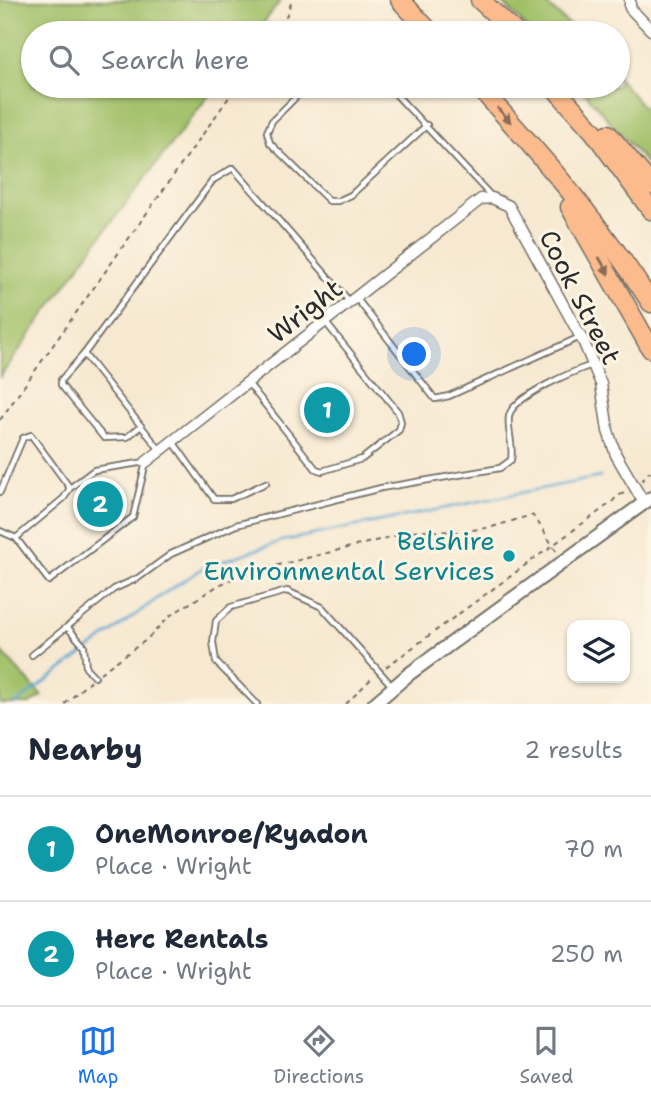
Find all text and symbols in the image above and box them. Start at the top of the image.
search box [21,21,630,98]
icon: search [45,41,83,79]
text: Search here [101,42,250,77]
one-way arrow [496,106,512,124]
street label: Cook Street [532,223,629,370]
one-way arrow [598,256,610,276]
street label: Wright [260,270,349,351]
your location [397,337,431,371]
pin: 1 [304,384,350,436]
pin: 2 [77,478,123,530]
place label: Belshire Environmental Services [203,523,495,588]
marker: Belshire Environmental Services [501,548,517,564]
map controls [567,620,630,683]
button: layers [567,620,630,683]
text: Nearby [28,729,143,770]
text: 2 results [524,735,623,765]
text: OneMonroe/Ryadon [95,816,368,851]
text: 1 [46,834,56,864]
text: 70 m [564,834,623,864]
text: Place · Wright [95,851,252,881]
text: Herc Rentals [95,921,268,956]
text: 2 [43,939,59,969]
text: 250 m [550,939,623,969]
text: Place · Wright [95,956,252,986]
tab: Map [78,1022,118,1089]
tab: Directions [274,1022,364,1089]
tab: Saved [519,1022,573,1089]

